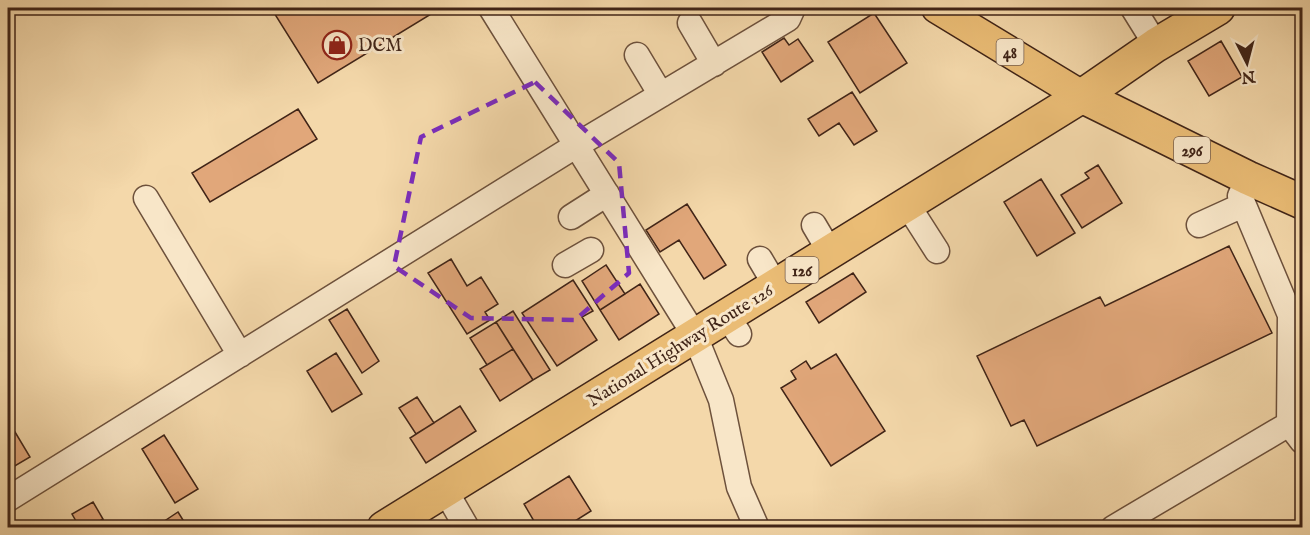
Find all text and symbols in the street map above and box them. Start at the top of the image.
shop icon: DCM [321,29,353,61]
north arrow [1217,33,1277,93]
place label: DCM [358,35,402,58]
road number: 48 [996,39,1024,65]
text: N [1240,65,1257,87]
road number: 296 [1174,137,1210,163]
road number: 126 [786,257,818,283]
street label: National Highway Route 126 [584,279,778,413]

